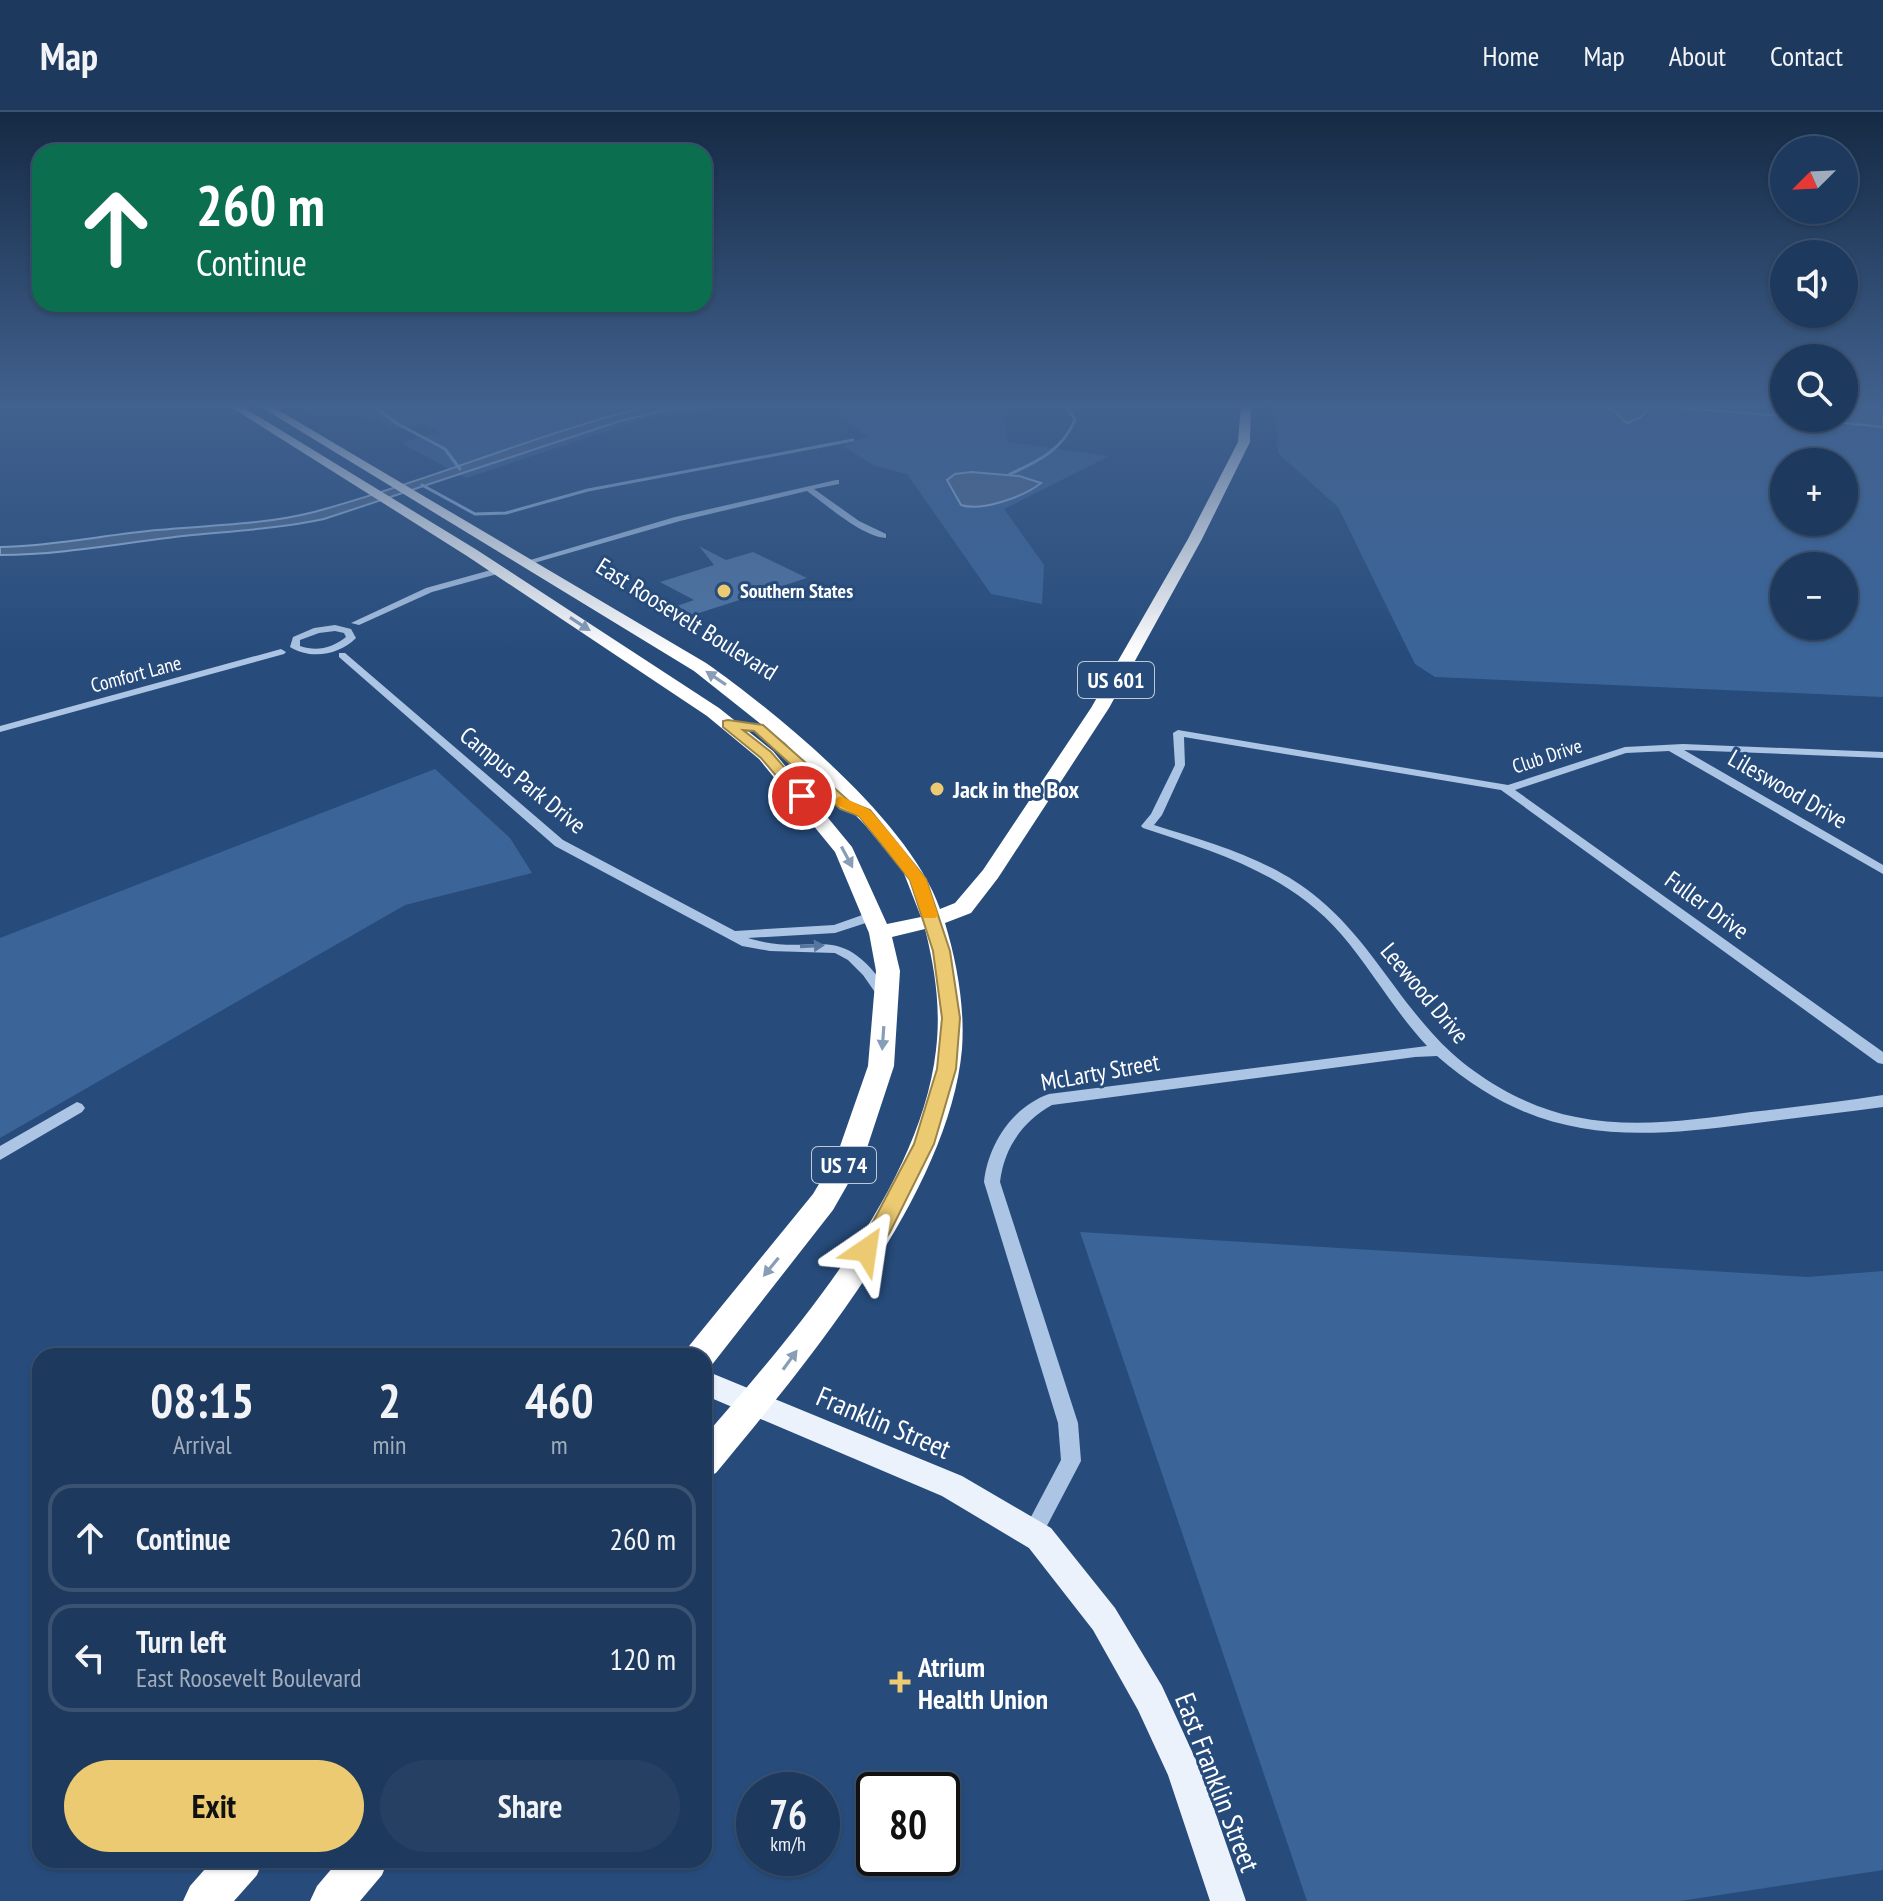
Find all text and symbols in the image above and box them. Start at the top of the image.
text: Map [40,31,98,80]
text: Home [1483,37,1539,74]
text: Map [1583,37,1625,74]
text: About [1669,37,1726,74]
text: Contact [1770,37,1843,74]
north arrow [1770,136,1858,224]
map controls [1770,136,1858,640]
text: 260 m [196,169,325,241]
icon: ahead [64,176,168,280]
text: Continue [196,239,307,286]
button: sound [1770,240,1858,328]
button: search [1770,344,1858,432]
button: + [1770,448,1858,536]
street label: East Roosevelt Boulevard [591,551,783,687]
button: − [1770,552,1858,640]
place label: Southern States [740,578,853,604]
marker: Southern States [715,582,733,600]
one-way arrow [569,617,591,631]
street label: Comfort Lane [88,649,184,699]
road number: US 601 [1078,662,1154,698]
one-way arrow [706,671,727,686]
street label: Campus Park Drive [454,720,592,840]
street label: Club Drive [1509,733,1585,779]
street label: Lileswood Drive [1723,742,1853,836]
pin [768,762,836,830]
icon: arrive [780,774,824,818]
place label: Jack in the Box [952,774,1079,805]
marker: Jack in the Box [928,780,946,798]
one-way arrow [840,846,854,868]
street label: Fuller Drive [1659,864,1755,946]
street label: Leewood Drive [1374,936,1476,1050]
one-way arrow [800,940,825,953]
one-way arrow [876,1026,889,1051]
street label: McLarty Street [1038,1046,1162,1098]
road number: US 74 [812,1147,876,1183]
position arrow [824,1208,908,1292]
one-way arrow [763,1257,779,1277]
one-way arrow [782,1349,797,1370]
text: 08:15 [150,1369,254,1431]
text: 2 [378,1369,401,1431]
text: 460 [525,1369,594,1431]
street label: Franklin Street [811,1377,957,1467]
text: Arrival [173,1428,232,1461]
text: min [372,1428,406,1461]
text: m [551,1428,568,1461]
icon: ahead [68,1516,112,1560]
text: Continue [136,1519,231,1558]
text: 260 m [610,1519,676,1558]
text: Turn left [136,1622,226,1661]
icon: left [68,1636,112,1680]
text: 120 m [610,1639,676,1678]
place label: Atrium Health Union [917,1648,1048,1717]
text: East Roosevelt Boulevard [136,1661,362,1694]
marker: Atrium Health Union [889,1671,911,1693]
street label: East Franklin Street [1167,1687,1269,1877]
button: Exit [64,1760,364,1852]
button: Share [380,1760,680,1852]
speed limit sign: 80 [856,1772,960,1876]
text: 76 [769,1788,807,1840]
text: km/h [770,1831,806,1857]

